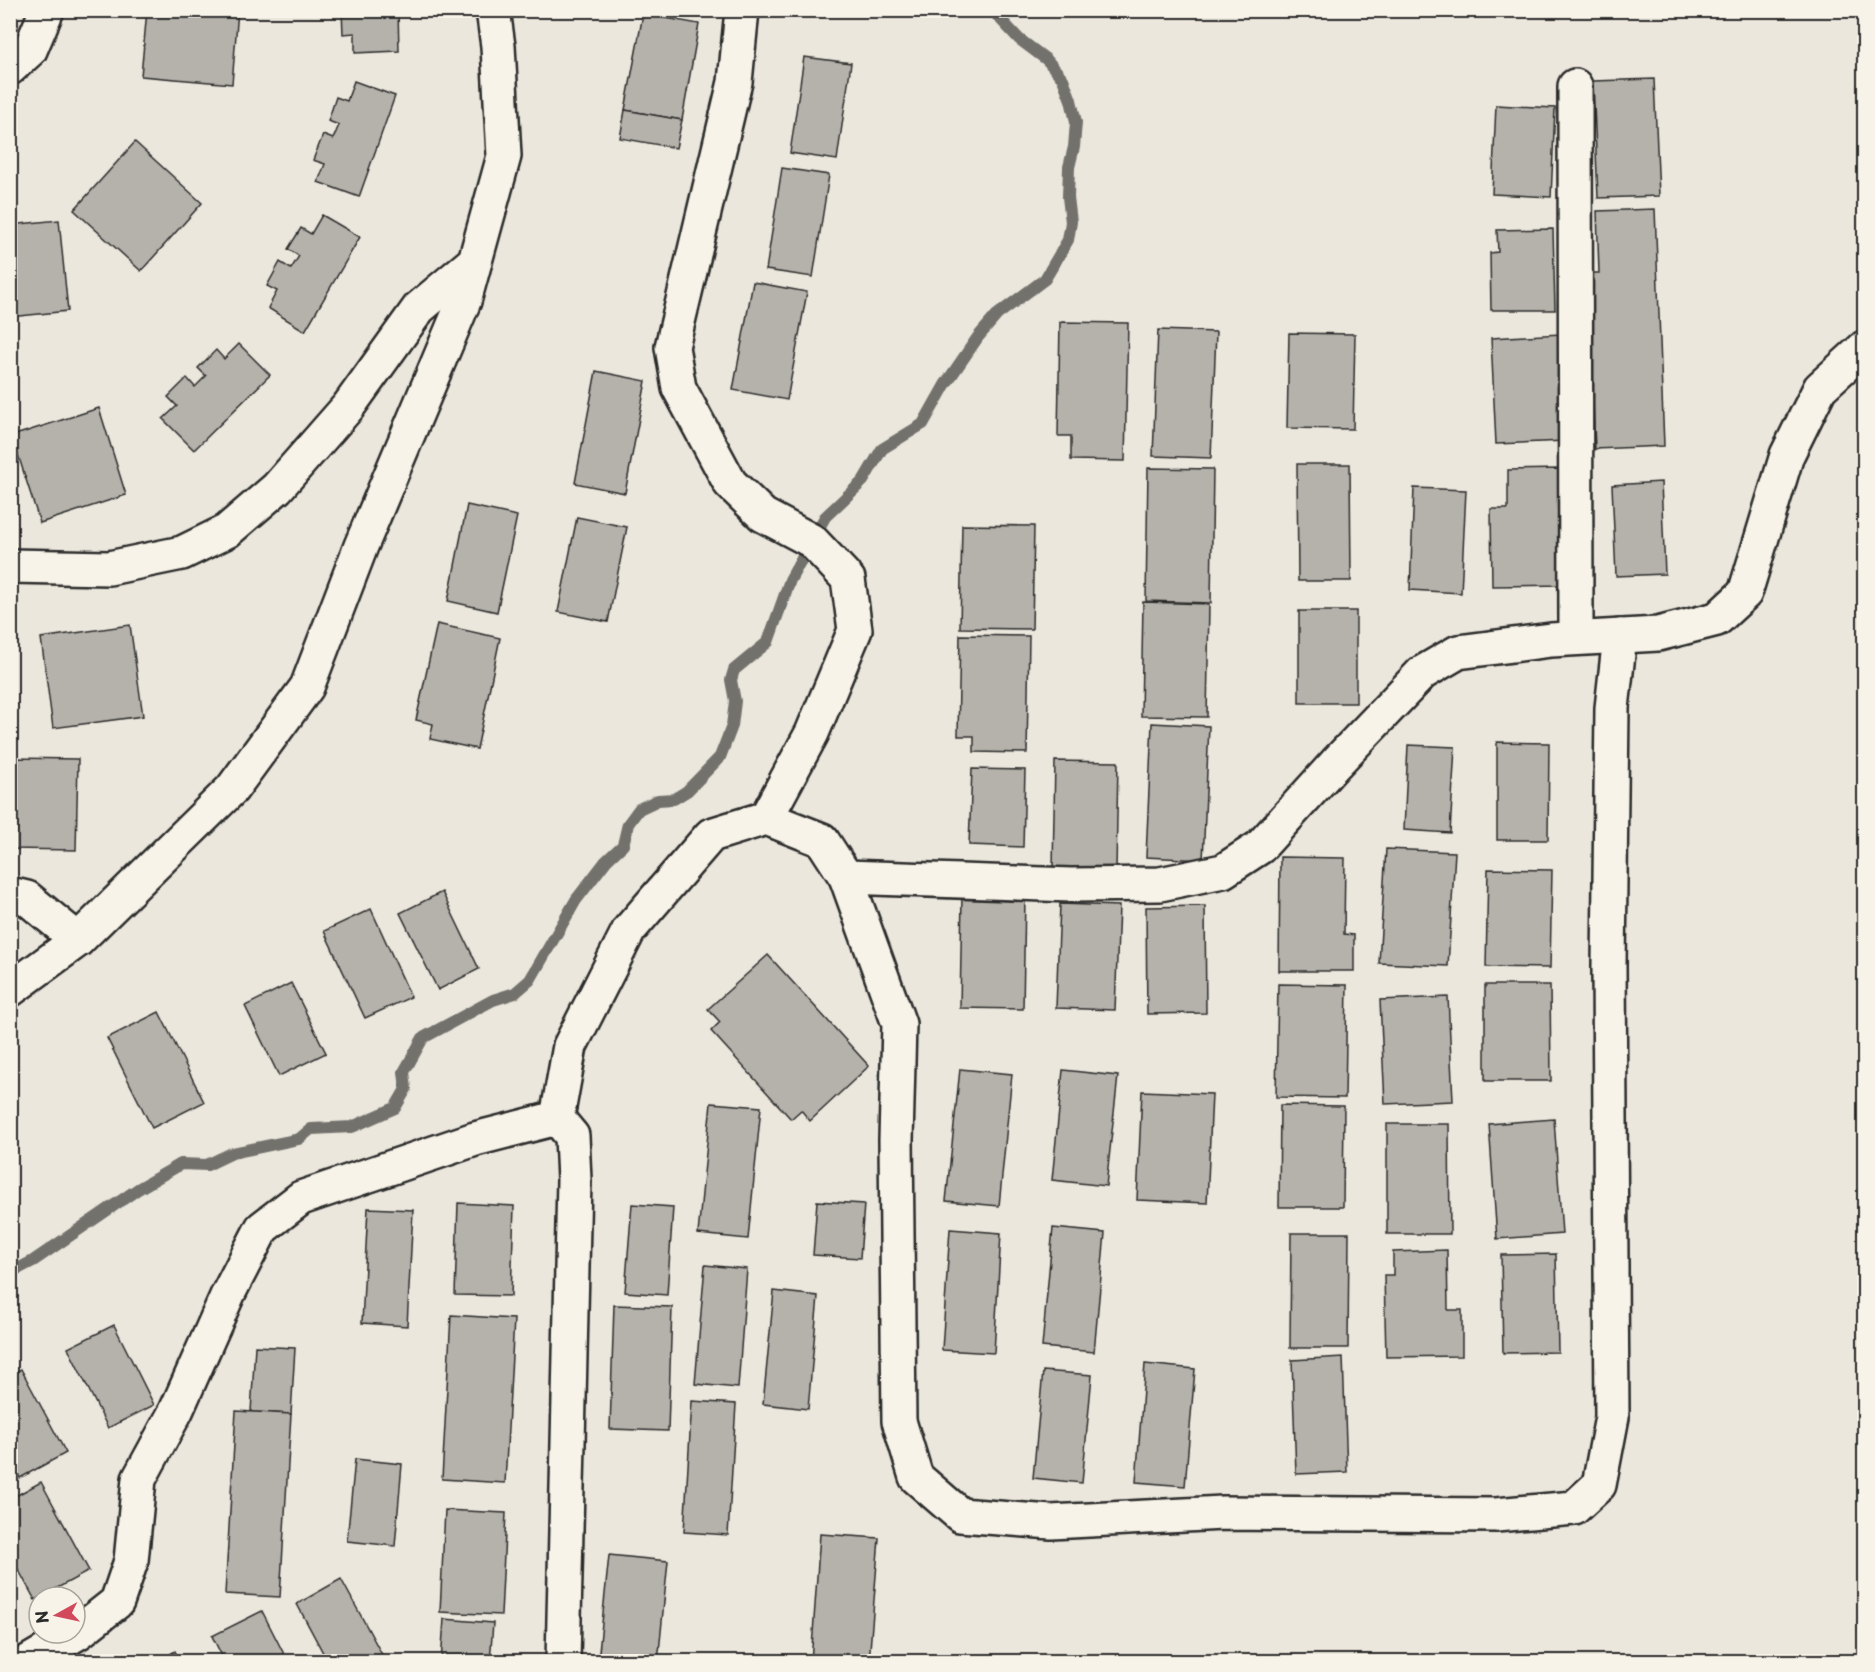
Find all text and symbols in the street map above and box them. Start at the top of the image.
north arrow [27,1585,87,1645]
text: N [28,1609,54,1625]

